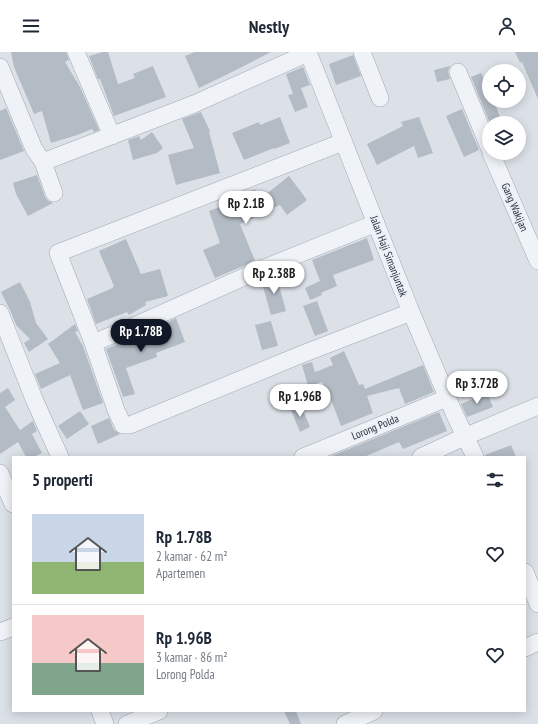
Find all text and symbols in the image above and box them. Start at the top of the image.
icon: menu [20,15,42,37]
text: Nestly [249,15,289,38]
icon: person [496,15,518,37]
map controls [482,64,526,160]
button: locate [482,64,526,108]
button: layers [482,116,526,160]
street label: Gang Wakijan [499,181,532,233]
pin: Rp 2.1B [209,191,283,225]
text: Rp 2.1B [228,195,264,212]
street label: Jalan Haji Simanjuntak [367,213,411,299]
pin: Rp 2.38B [233,261,315,295]
text: Rp 2.38B [253,265,295,282]
pin: Rp 1.78B [100,319,182,353]
text: Rp 1.78B [120,323,162,340]
pin: Rp 3.72B [436,371,518,405]
text: Rp 3.72B [456,375,498,392]
pin: Rp 1.96B [259,384,341,418]
text: Rp 1.96B [279,388,321,405]
street label: Lorong Polda [349,411,401,443]
text: 5 properti [32,469,93,491]
icon: filters [484,469,506,491]
text: Rp 1.78B [156,526,212,548]
icon: home [64,530,112,578]
icon: heart [484,543,506,565]
text: 2 kamar · 62 m² [156,548,228,565]
text: Apartemen [156,565,205,582]
text: Rp 1.96B [156,627,212,649]
icon: home [64,631,112,679]
icon: heart [484,644,506,666]
text: 3 kamar · 86 m² [156,649,228,666]
text: Lorong Polda [156,666,215,683]

